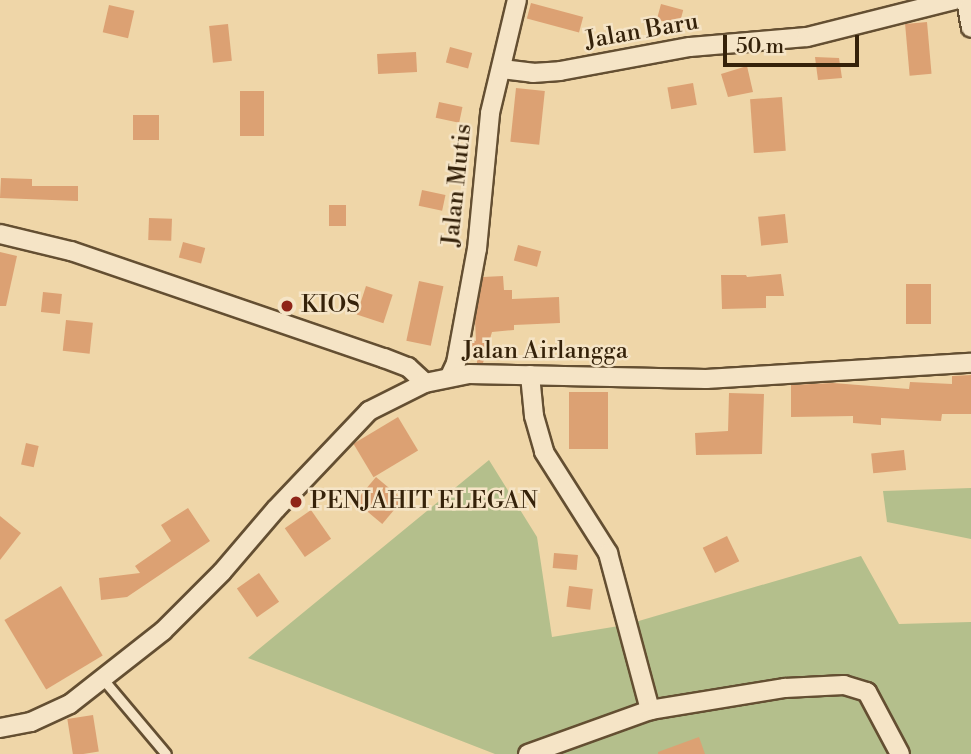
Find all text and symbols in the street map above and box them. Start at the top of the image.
street label: Jalan Baru [583,8,701,56]
scale bar [726,21,862,65]
text: 50 m [736,34,784,60]
street label: Jalan Mutis [437,123,479,247]
place label: KIOS [301,292,360,320]
marker: KIOS [279,298,295,314]
street label: Jalan Airlangga [462,338,628,366]
place label: PENJAHIT ELEGAN [310,488,538,516]
marker: PENJAHIT ELEGAN [288,494,304,510]

